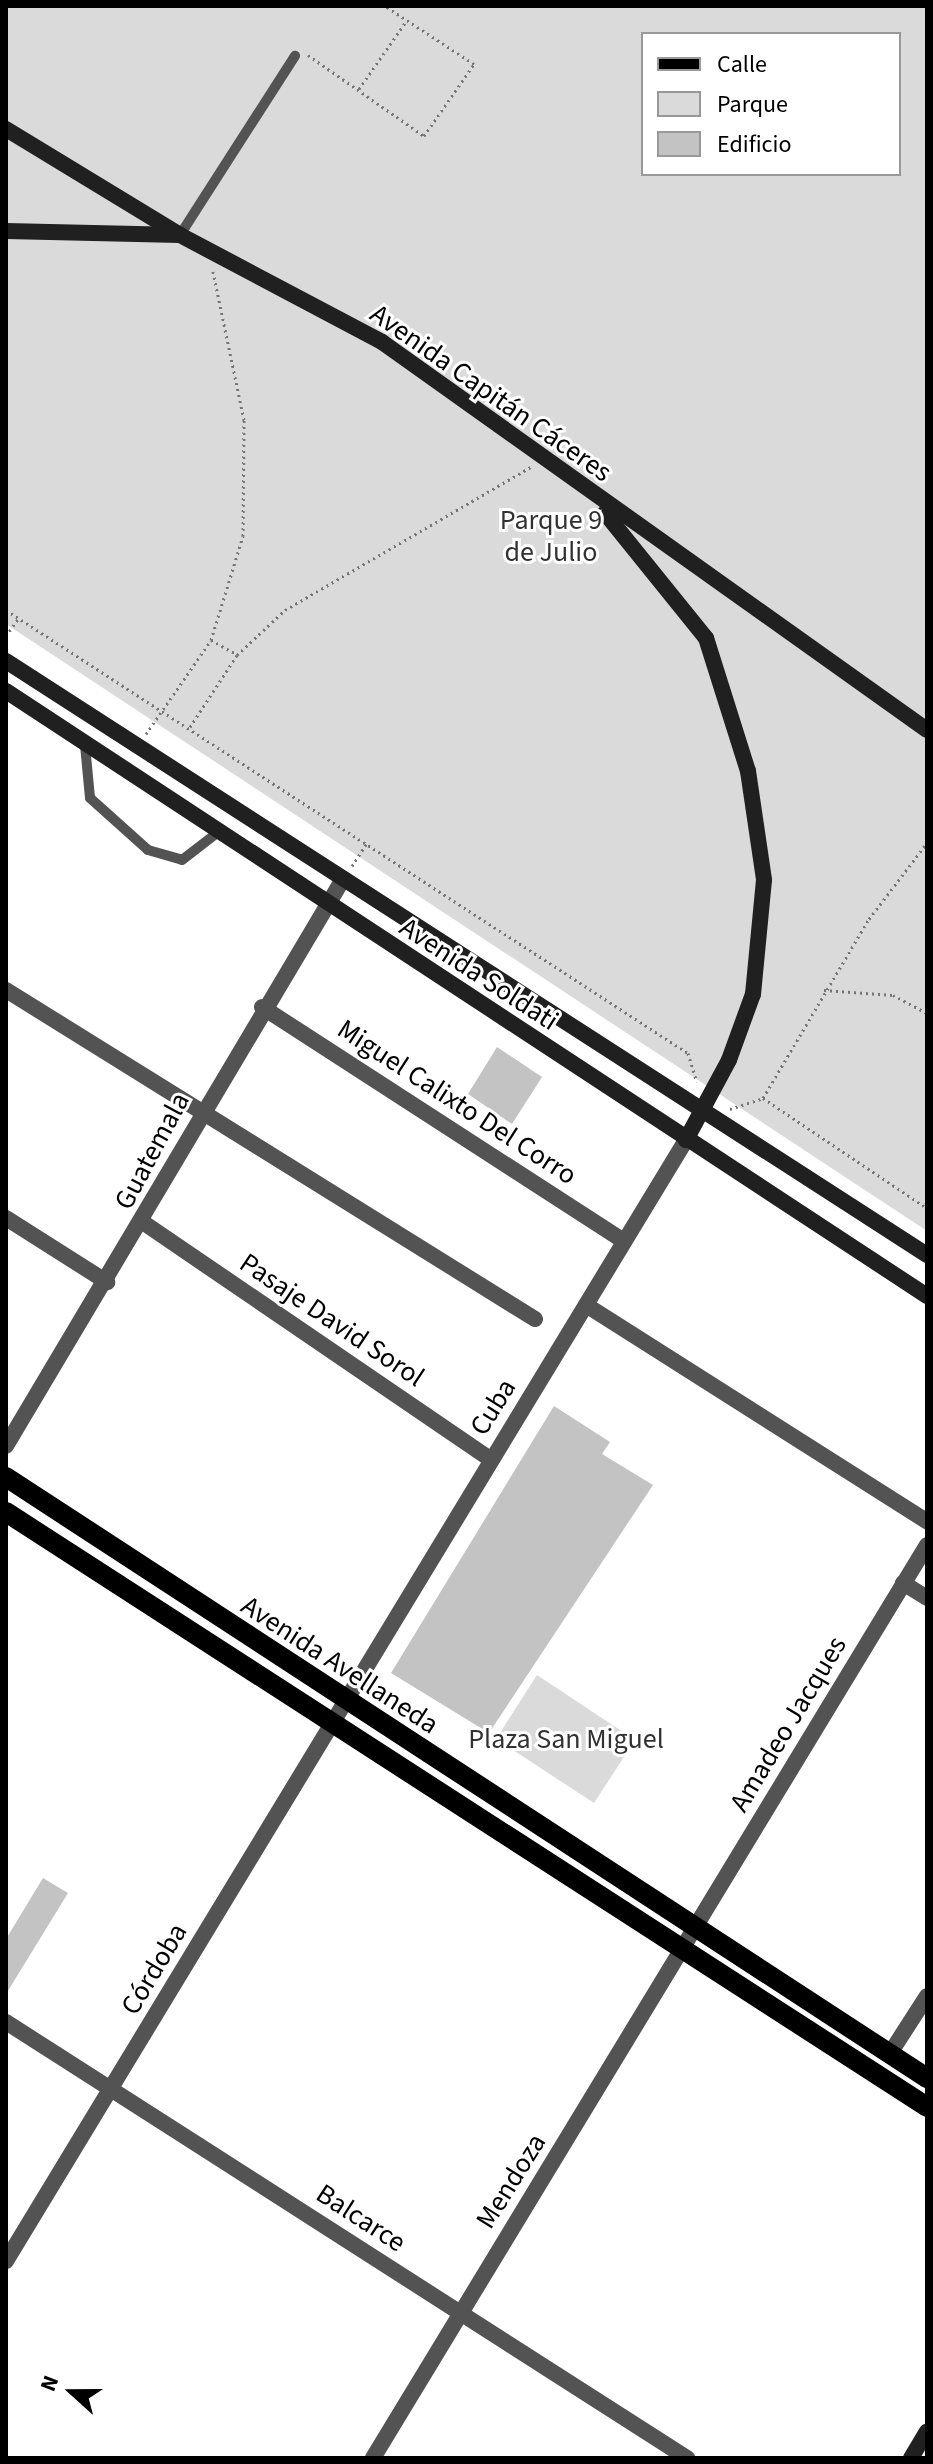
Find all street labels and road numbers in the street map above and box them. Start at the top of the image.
street label: Avenida Capitán Cáceres [364,297,618,489]
street label: Avenida Soldati [393,910,565,1038]
street label: Miguel Calixto Del Corro [331,1012,583,1192]
street label: Guatemala [107,1087,197,1215]
street label: Pasaje David Sorol [233,1246,431,1394]
street label: Cuba [463,1373,523,1441]
street label: Avenida Avellaneda [235,1589,445,1741]
street label: Amadeo Jacques [722,1630,854,1818]
street label: Córdoba [114,1917,194,2021]
street label: Mendoza [469,2127,553,2235]
street label: Balcarce [310,2177,412,2259]

